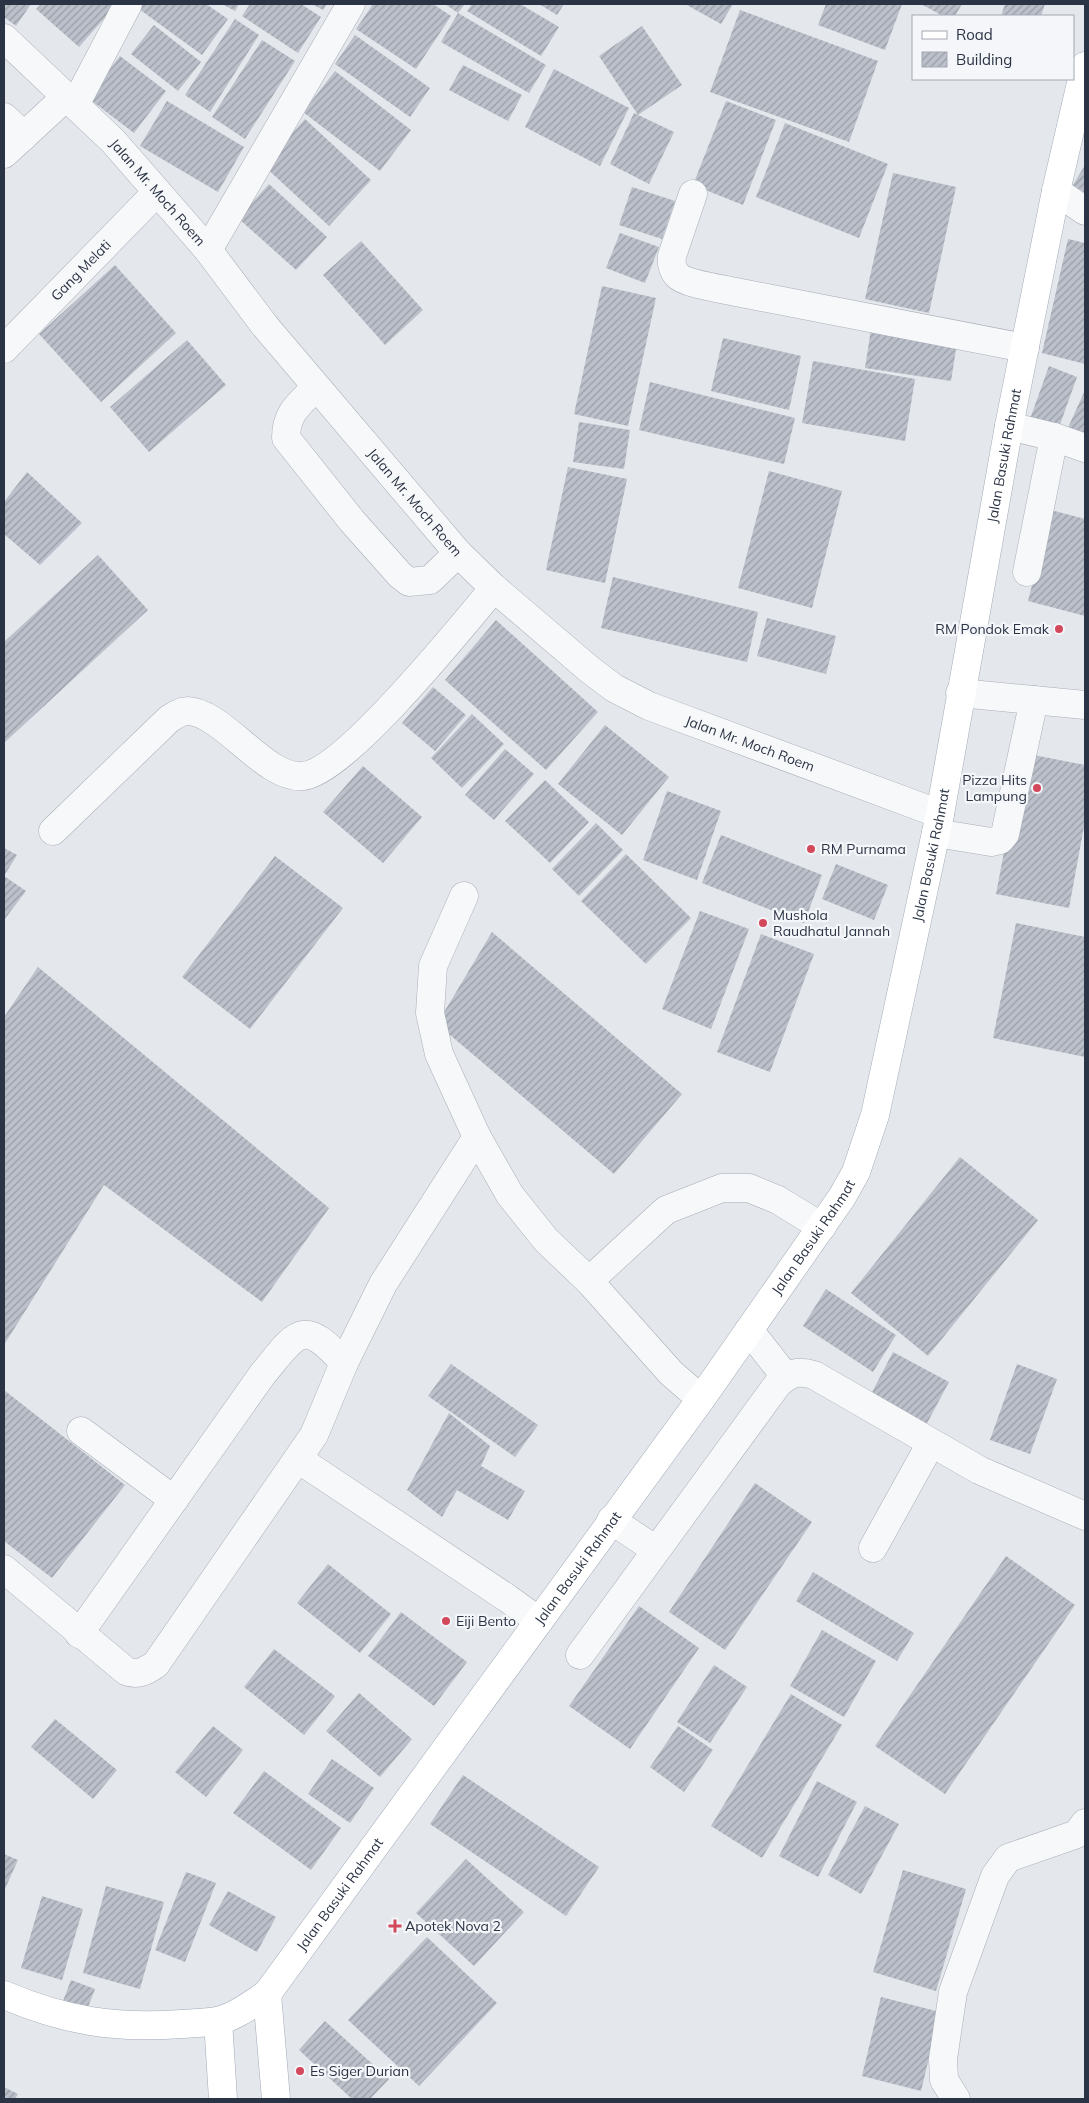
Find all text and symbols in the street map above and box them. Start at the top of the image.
legend [912,15,1074,80]
text: Road [956,25,993,44]
text: Building [956,50,1012,69]
street label: Jalan Mr. Moch Roem [106,135,209,250]
street label: Gang Melati [47,236,115,305]
street label: Jalan Basuki Rahmat [983,387,1025,524]
street label: Jalan Mr. Moch Roem [364,444,466,560]
place label: RM Pondok Emak [935,620,1050,638]
marker: RM Pondok Emak [1053,623,1065,635]
street label: Jalan Mr. Moch Roem [683,711,817,776]
place label: Pizza Hits Lampung [962,771,1027,805]
marker: Pizza Hits Lampung [1031,782,1043,794]
street label: Jalan Basuki Rahmat [908,787,953,923]
place label: RM Purnama [821,840,906,858]
marker: RM Purnama [805,843,817,855]
place label: Mushola Raudhatul Jannah [773,906,890,940]
marker: Mushola Raudhatul Jannah [757,917,769,929]
street label: Jalan Basuki Rahmat [768,1176,859,1298]
street label: Jalan Basuki Rahmat [531,1508,625,1628]
place label: Eiji Bento [456,1612,516,1630]
marker: Eiji Bento [440,1615,452,1627]
street label: Jalan Basuki Rahmat [292,1834,387,1954]
place label: Apotek Nova 2 [405,1917,501,1935]
marker: Apotek Nova 2 [389,1920,401,1932]
place label: Es Siger Durian [310,2062,409,2080]
marker: Es Siger Durian [294,2065,306,2077]

